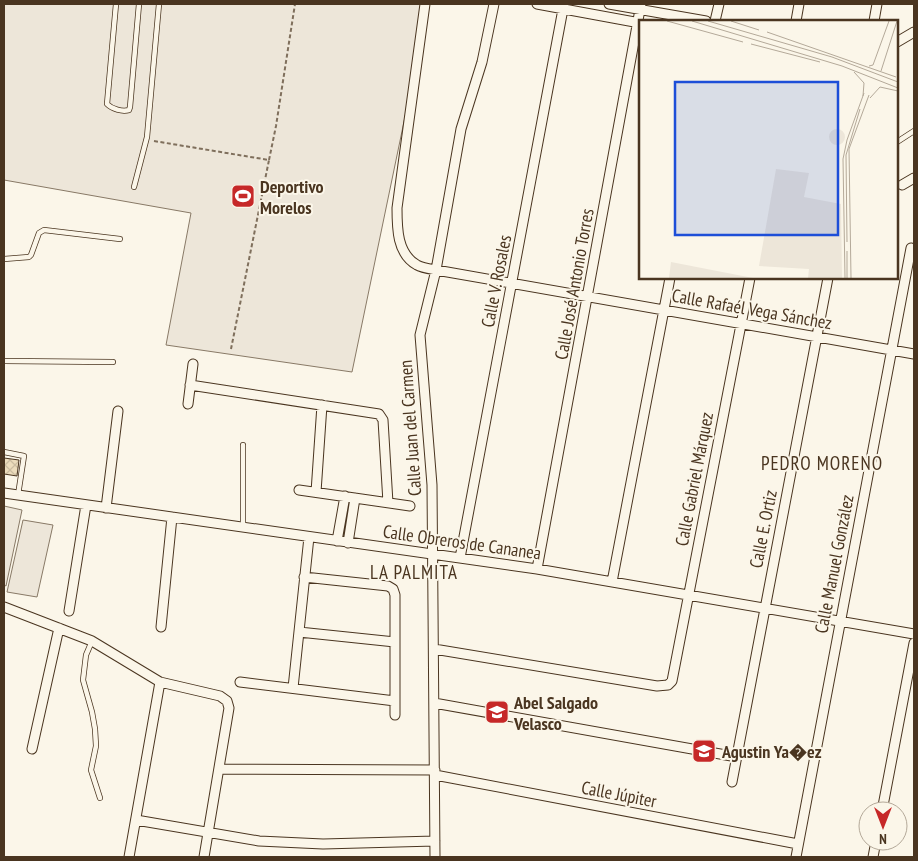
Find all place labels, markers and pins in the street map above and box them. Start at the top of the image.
place label: Deportivo Morelos [260,175,324,219]
sports icon: Deportivo Morelos [230,183,256,209]
place label: Abel Salgado Velasco [513,691,598,735]
school or university icon: Abel Salgado Velasco [484,699,510,725]
school or university icon: Agustin Ya�ez [691,738,717,764]
place label: Agustin Ya�ez [721,740,822,763]

